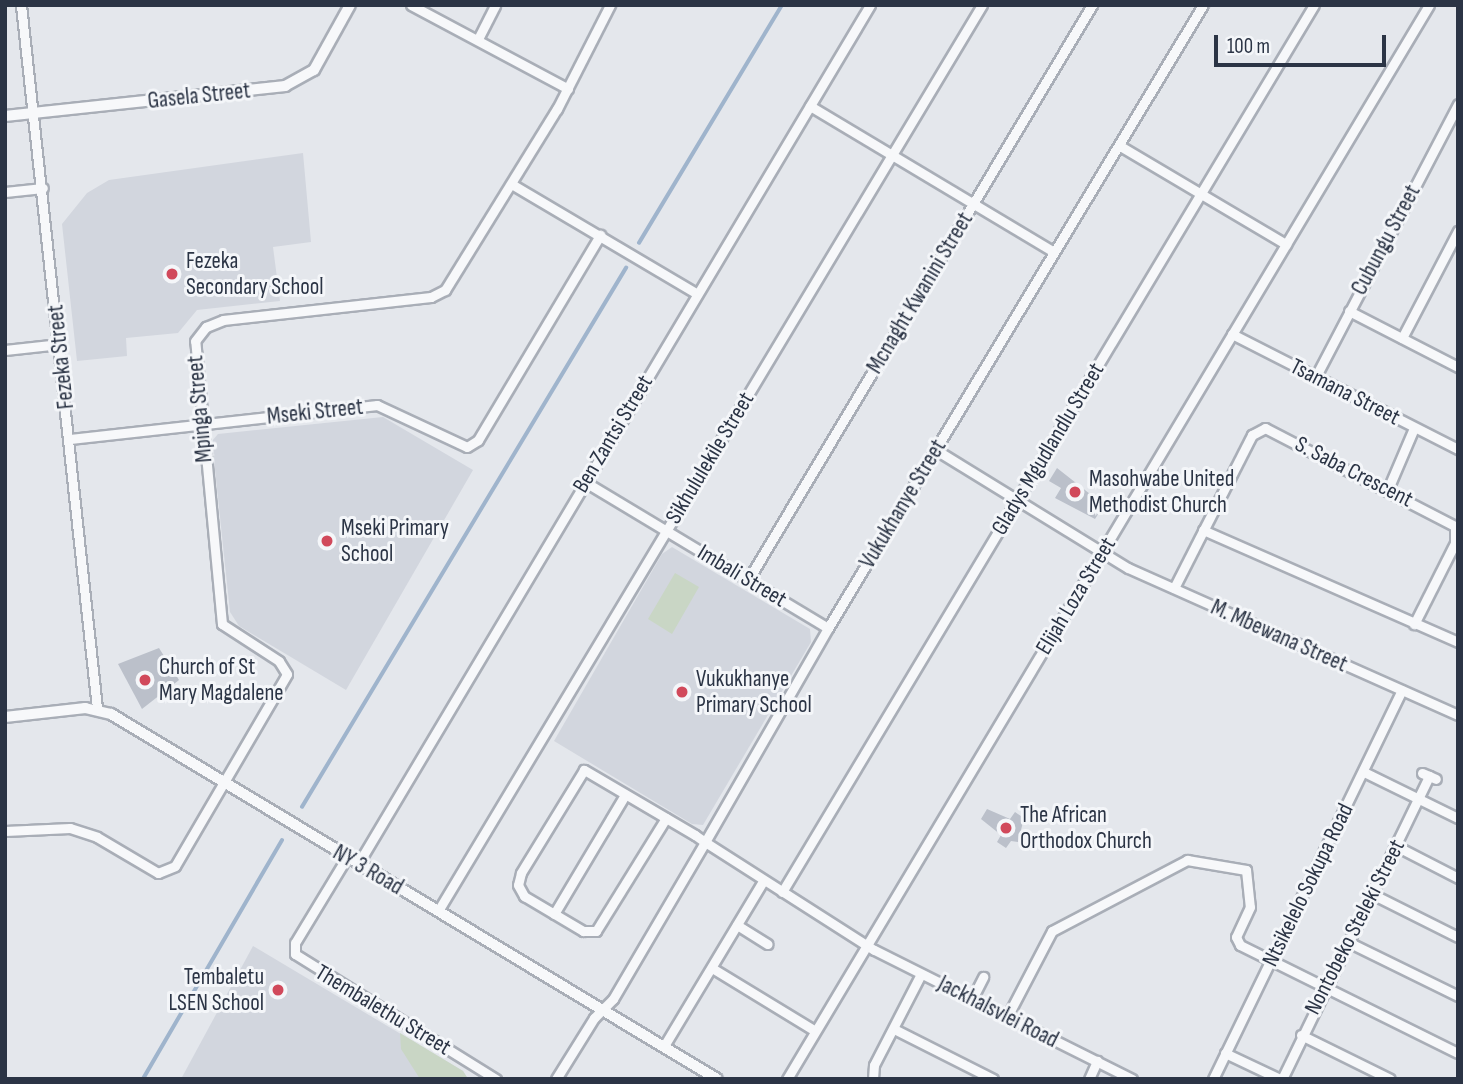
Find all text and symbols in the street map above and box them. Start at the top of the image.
scale bar [1218,21,1390,65]
text: 100 m [1227,34,1270,59]
street label: Gasela Street [146,77,252,115]
street label: Cubungu Street [1345,180,1427,300]
street label: Mcnaght Kwanini Street [861,207,979,379]
place label: Fezeka Secondary School [186,247,324,301]
marker: Fezeka Secondary School [164,266,180,282]
street label: Fezeka Street [42,304,80,410]
street label: Tsamana Street [1285,353,1405,431]
street label: Mpinga Street [182,354,218,464]
street label: Gladys Mgudlandlu Street [986,358,1110,540]
street label: Ben Zantsi Street [567,370,659,498]
street label: Sikhululekile Street [660,387,760,529]
street label: Mseki Street [266,393,364,431]
street label: S. Saba Crescent [1290,430,1418,514]
street label: Vukukhanye Street [854,435,952,573]
place label: Masohwabe United Methodist Church [1089,465,1234,519]
marker: Masohwabe United Methodist Church [1067,484,1083,500]
place label: Mseki Primary School [341,514,449,568]
street label: Elijah Loza Street [1030,532,1122,660]
marker: Mseki Primary School [319,533,335,549]
street label: Imbali Street [692,539,792,613]
street label: M. Mbewana Street [1207,594,1351,678]
place label: Church of St Mary Magdalene [159,653,283,707]
place label: Vukukhanye Primary School [696,665,812,719]
marker: Church of St Mary Magdalene [137,672,153,688]
marker: Vukukhanye Primary School [674,684,690,700]
street label: Ntsikelelo Sokupa Road [1257,799,1359,971]
place label: The African Orthodox Church [1020,801,1152,855]
marker: The African Orthodox Church [998,820,1014,836]
street label: Nontobeko Steleki Street [1299,835,1411,1019]
street label: NY 3 Road [328,839,408,901]
street label: Thembalethu Street [310,959,456,1061]
place label: Tembaletu LSEN School [169,963,264,1017]
street label: Jackhalsvlei Road [933,970,1063,1054]
marker: Tembaletu LSEN School [270,982,286,998]

